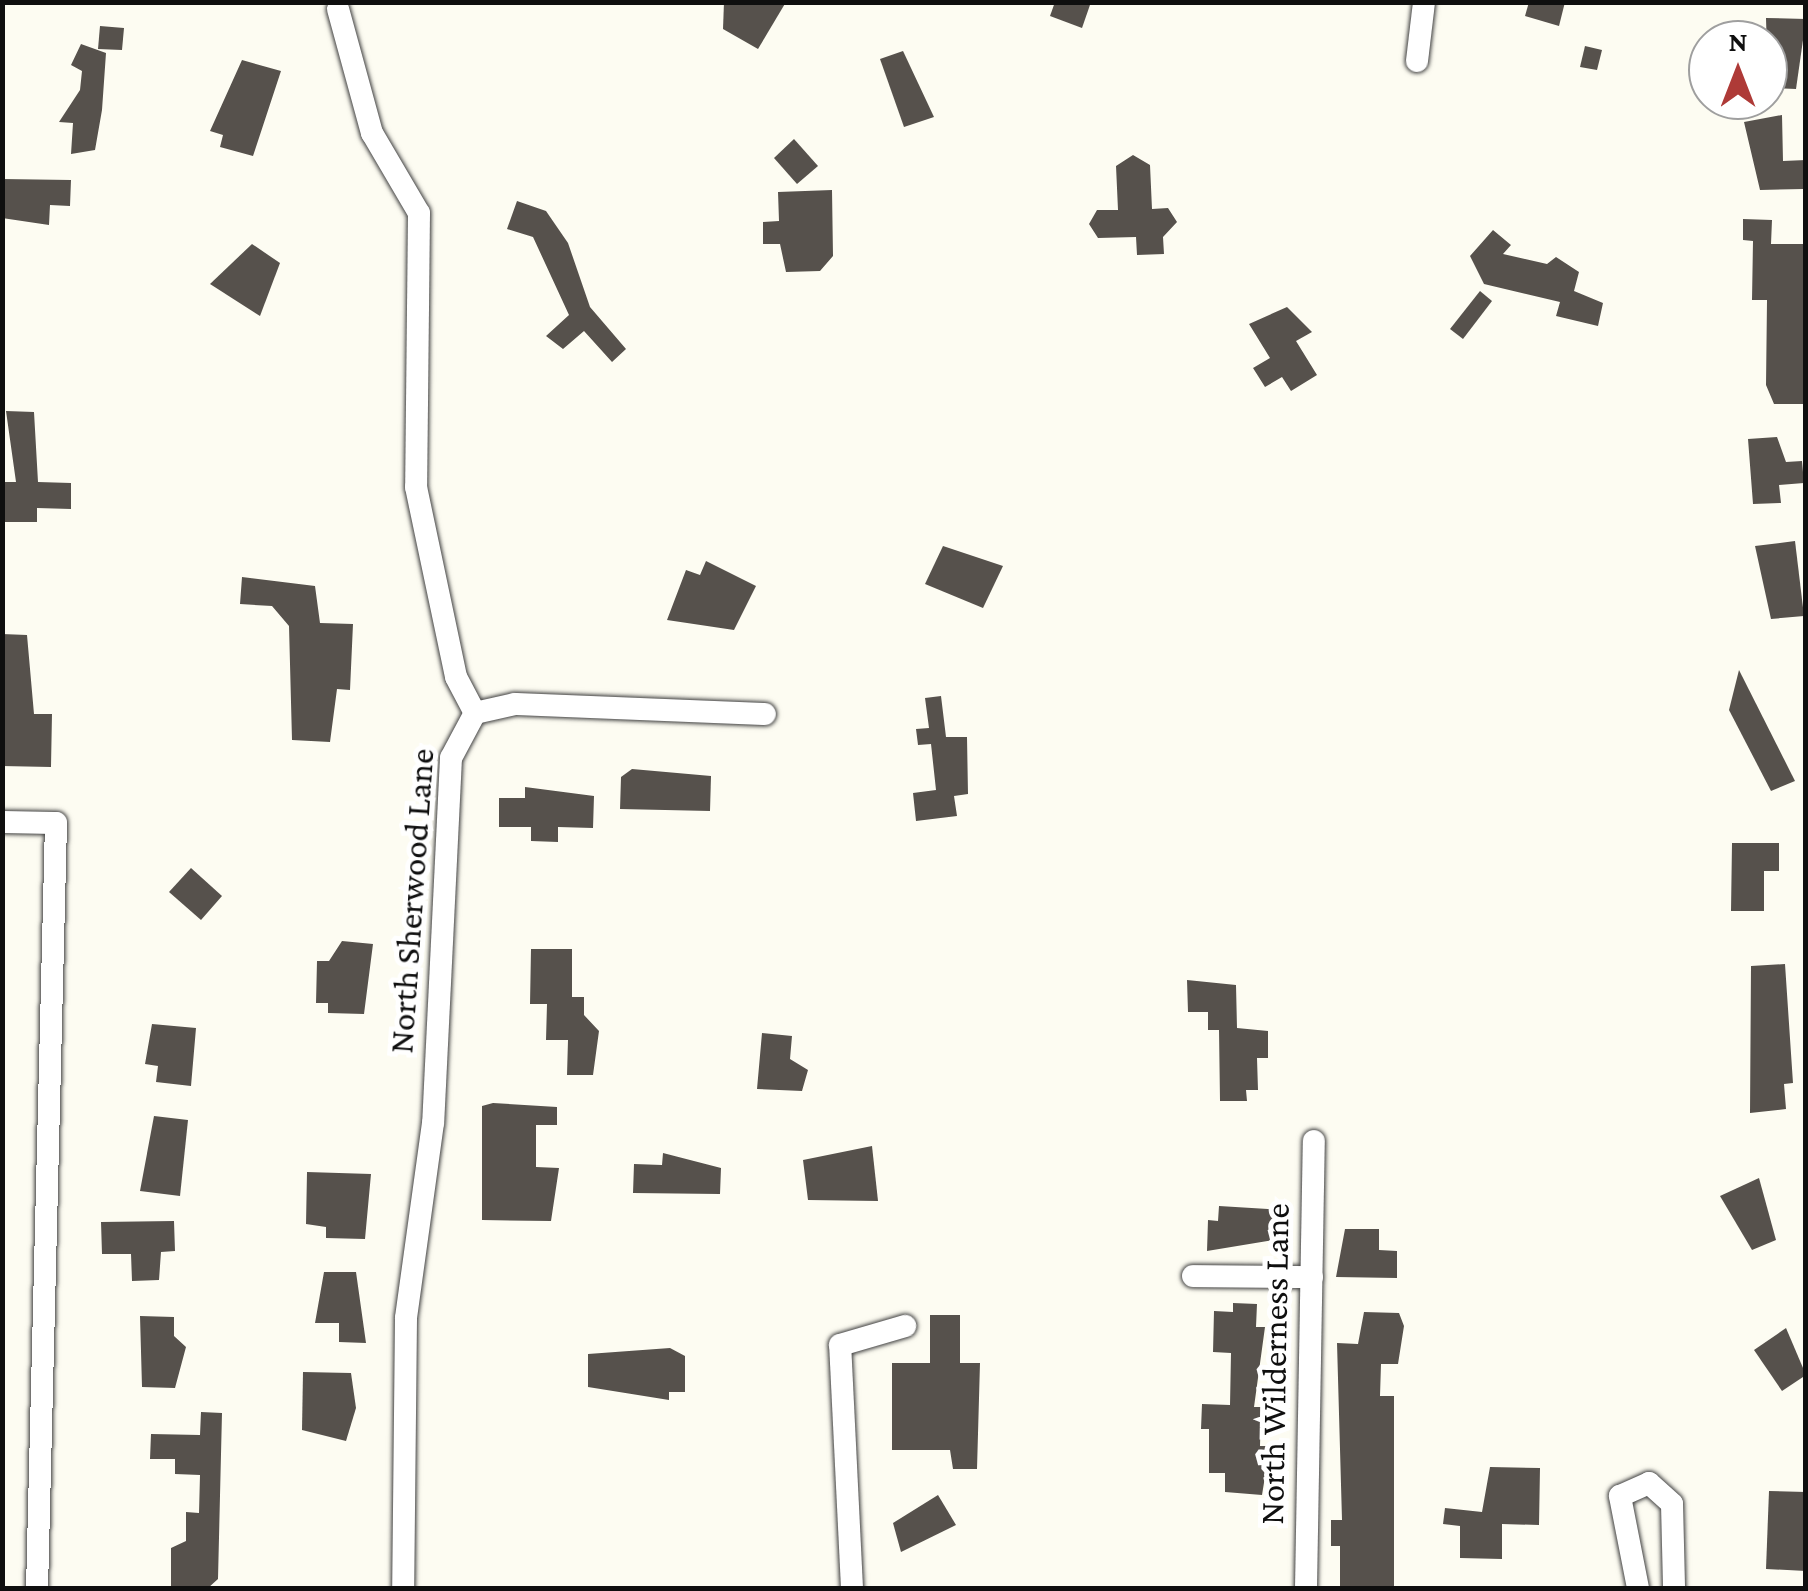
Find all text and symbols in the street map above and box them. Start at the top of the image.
north arrow [1688,20,1788,120]
text: N [1728,26,1748,57]
street label: North Sherwood Lane [380,747,444,1055]
street label: North Wilderness Lane [1251,1203,1299,1525]

